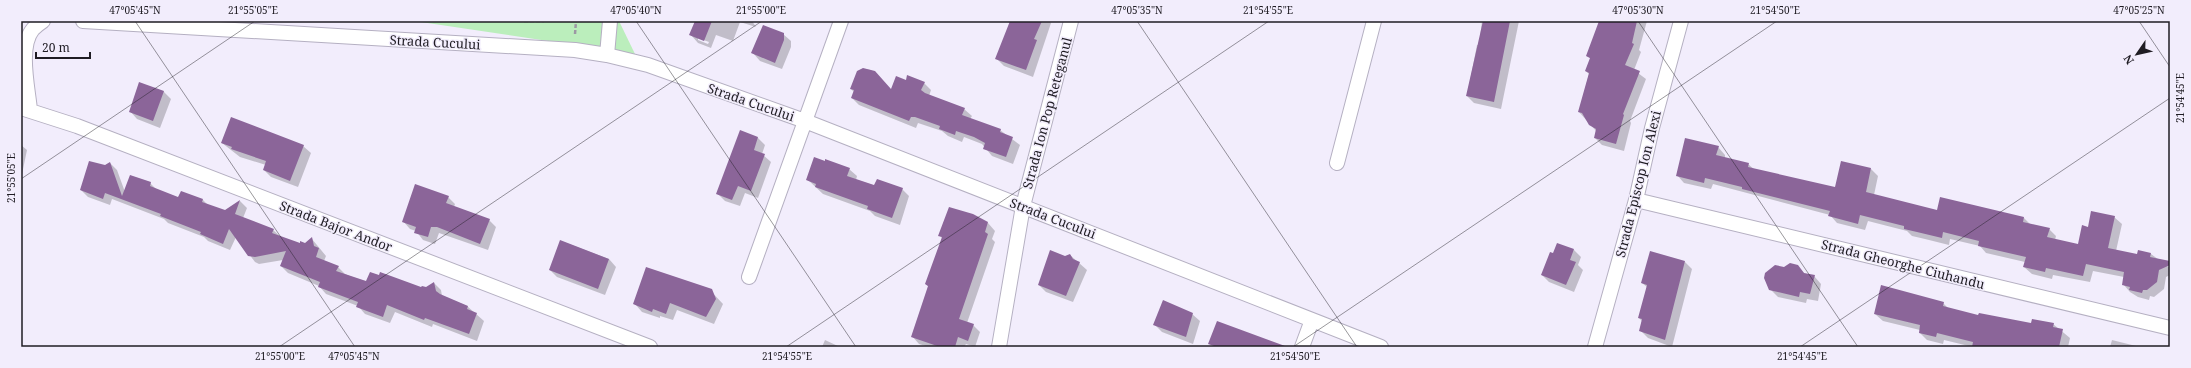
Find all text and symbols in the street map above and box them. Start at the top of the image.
text: 47°05'45"N [109,3,161,17]
text: 21°55'05"E [228,3,278,17]
text: 47°05'40"N [610,3,662,17]
text: 21°55'00"E [736,3,786,17]
text: 47°05'35"N [1111,3,1163,17]
text: 21°54'55"E [1243,3,1293,17]
text: 47°05'30"N [1612,3,1664,17]
text: 21°54'50"E [1750,3,1800,17]
text: 47°05'25"N [2113,3,2165,17]
street label: Strada Cucului [389,31,481,53]
scale bar [36,34,90,60]
north arrow [2117,34,2157,74]
street label: Strada Ion Pop Reteganul [1018,35,1076,191]
text: 20 m [42,39,70,56]
text: N [2119,52,2137,68]
text: 21°54'45"E [2173,73,2187,123]
street label: Strada Cucului [705,79,797,125]
street label: Strada Episcop Ion Alexi [1611,109,1665,259]
text: 21°55'05"E [4,153,18,203]
street label: Strada Cucului [1007,193,1099,243]
street label: Strada Bajor Andor [277,196,395,256]
street label: Strada Gheorghe Ciuhandu [1819,235,1987,293]
text: 21°55'00"E [255,349,305,363]
text: 47°05'45"N [328,349,380,363]
text: 21°54'55"E [762,349,812,363]
text: 21°54'50"E [1270,349,1320,363]
text: 21°54'45"E [1777,349,1827,363]

